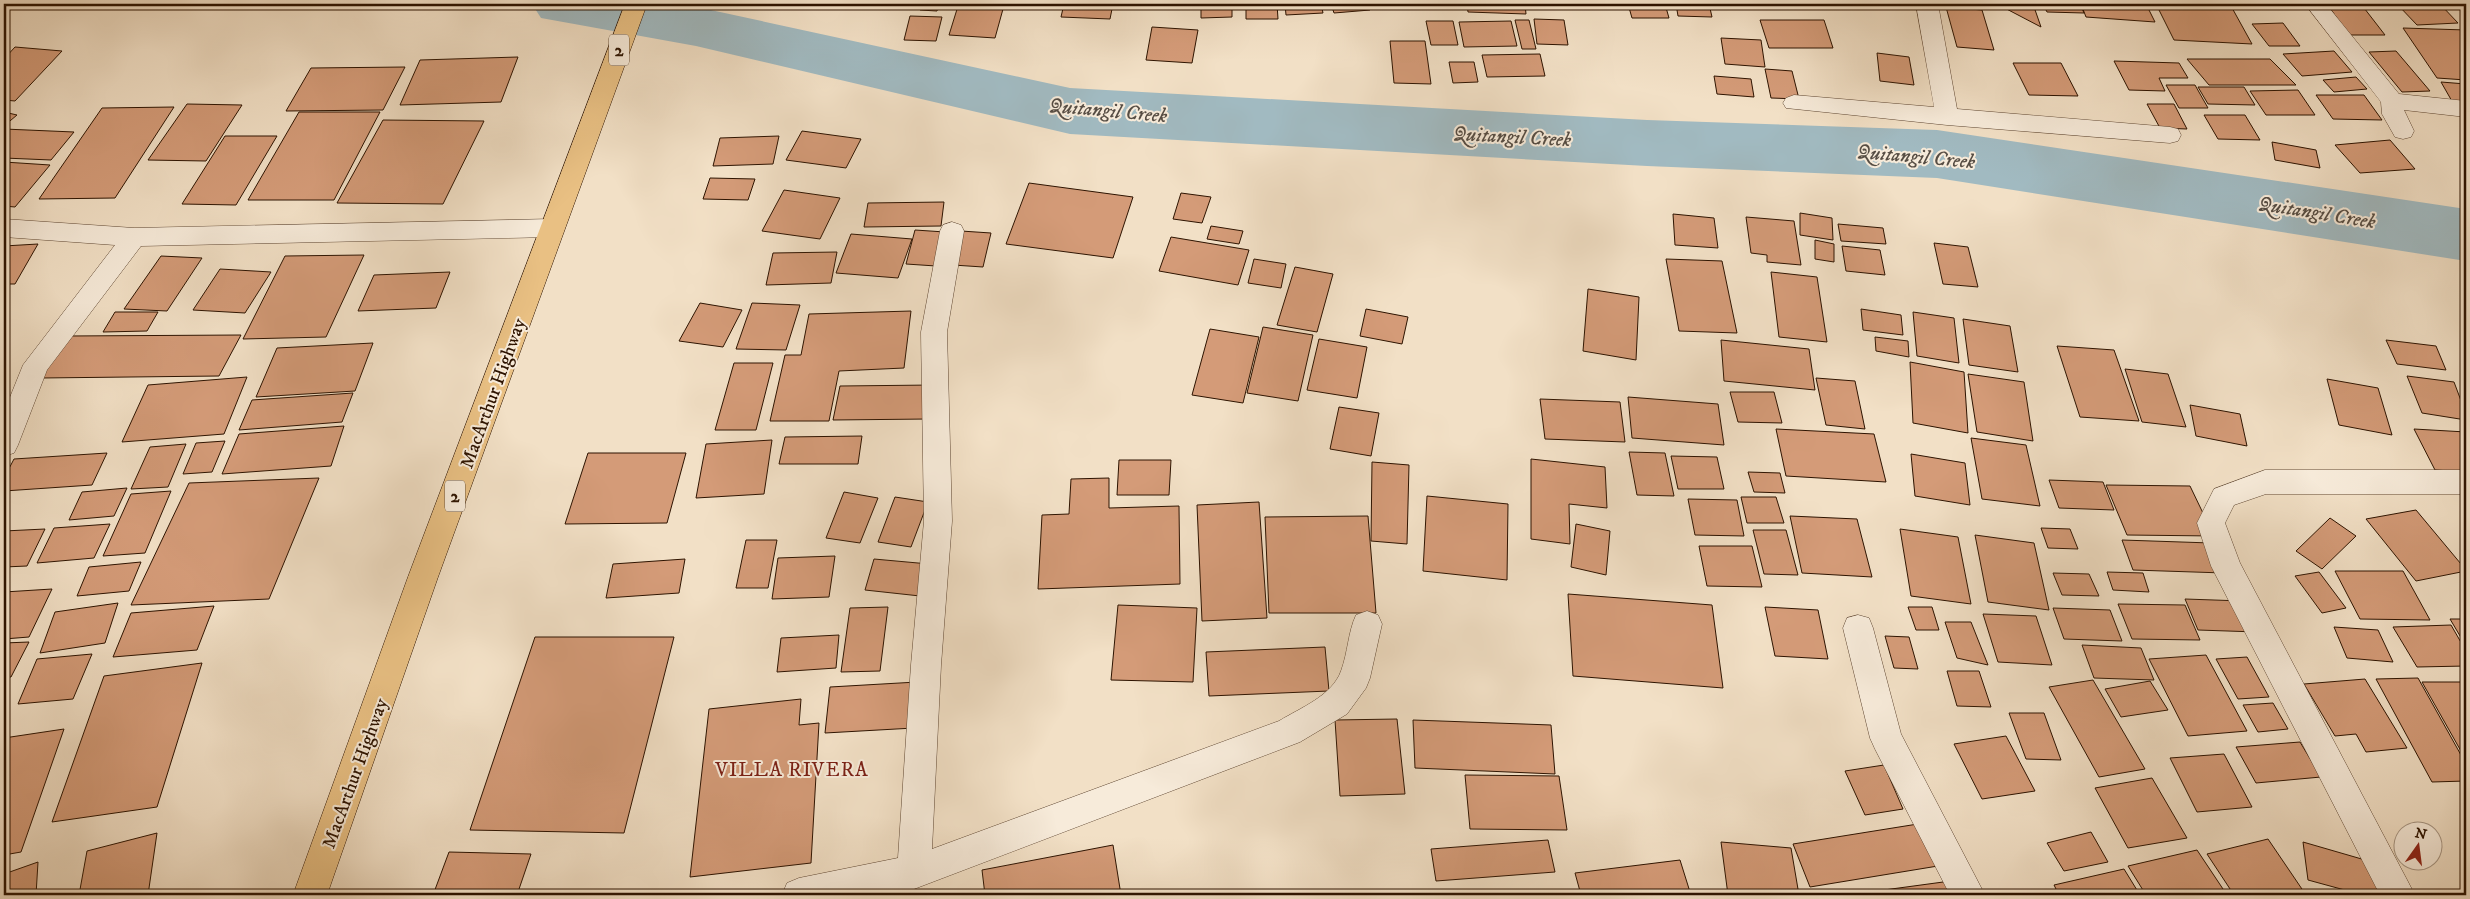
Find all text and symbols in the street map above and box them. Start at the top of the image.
road number: 2 [609,34,629,66]
water label: Quitangil Creek [1048,94,1169,129]
water label: Quitangil Creek [1452,122,1572,153]
water label: Quitangil Creek [1856,140,1977,175]
water label: Quitangil Creek [2256,192,2378,235]
street label: MacArthur Highway [456,314,532,472]
road number: 2 [445,481,465,512]
street label: MacArthur Highway [318,694,394,852]
district label: VILLA RIVERA [714,758,869,783]
north arrow [2392,822,2442,872]
text: N [2413,824,2429,845]

